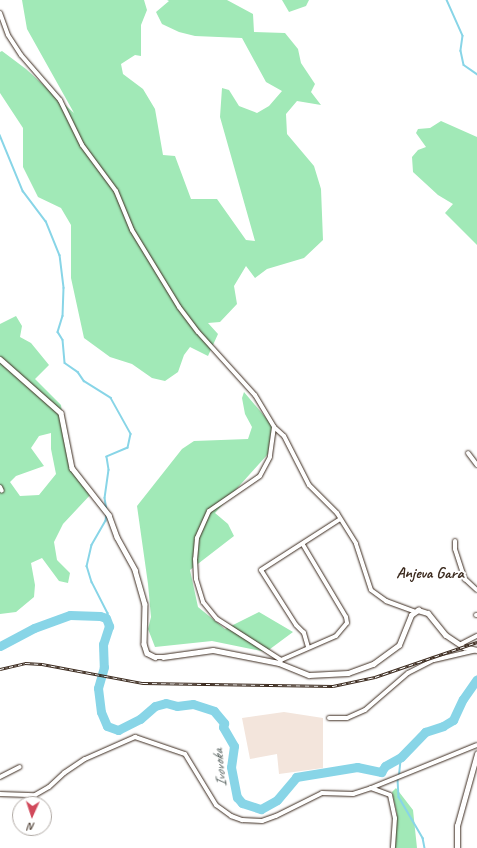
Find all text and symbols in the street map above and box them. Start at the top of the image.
district label: Anjeva Gara [396,563,464,583]
water label: Ivovoka [209,748,231,788]
north arrow [12,796,52,836]
text: N [28,820,35,834]

